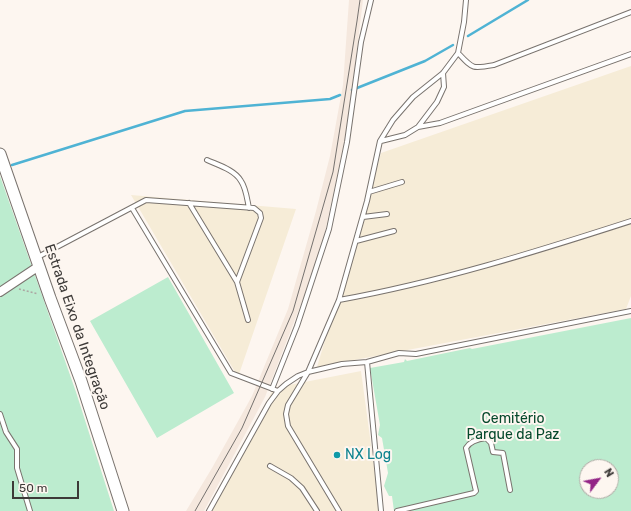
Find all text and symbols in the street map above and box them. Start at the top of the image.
street label: Estrada Eixo da Integração [41,242,113,412]
park label: Cemitério Parque da Paz [467,411,559,444]
place label: NX Log [345,447,391,463]
marker: NX Log [332,450,342,460]
north arrow [579,459,619,499]
text: N [601,466,616,480]
scale bar [14,473,81,499]
text: 50 m [19,481,47,495]

